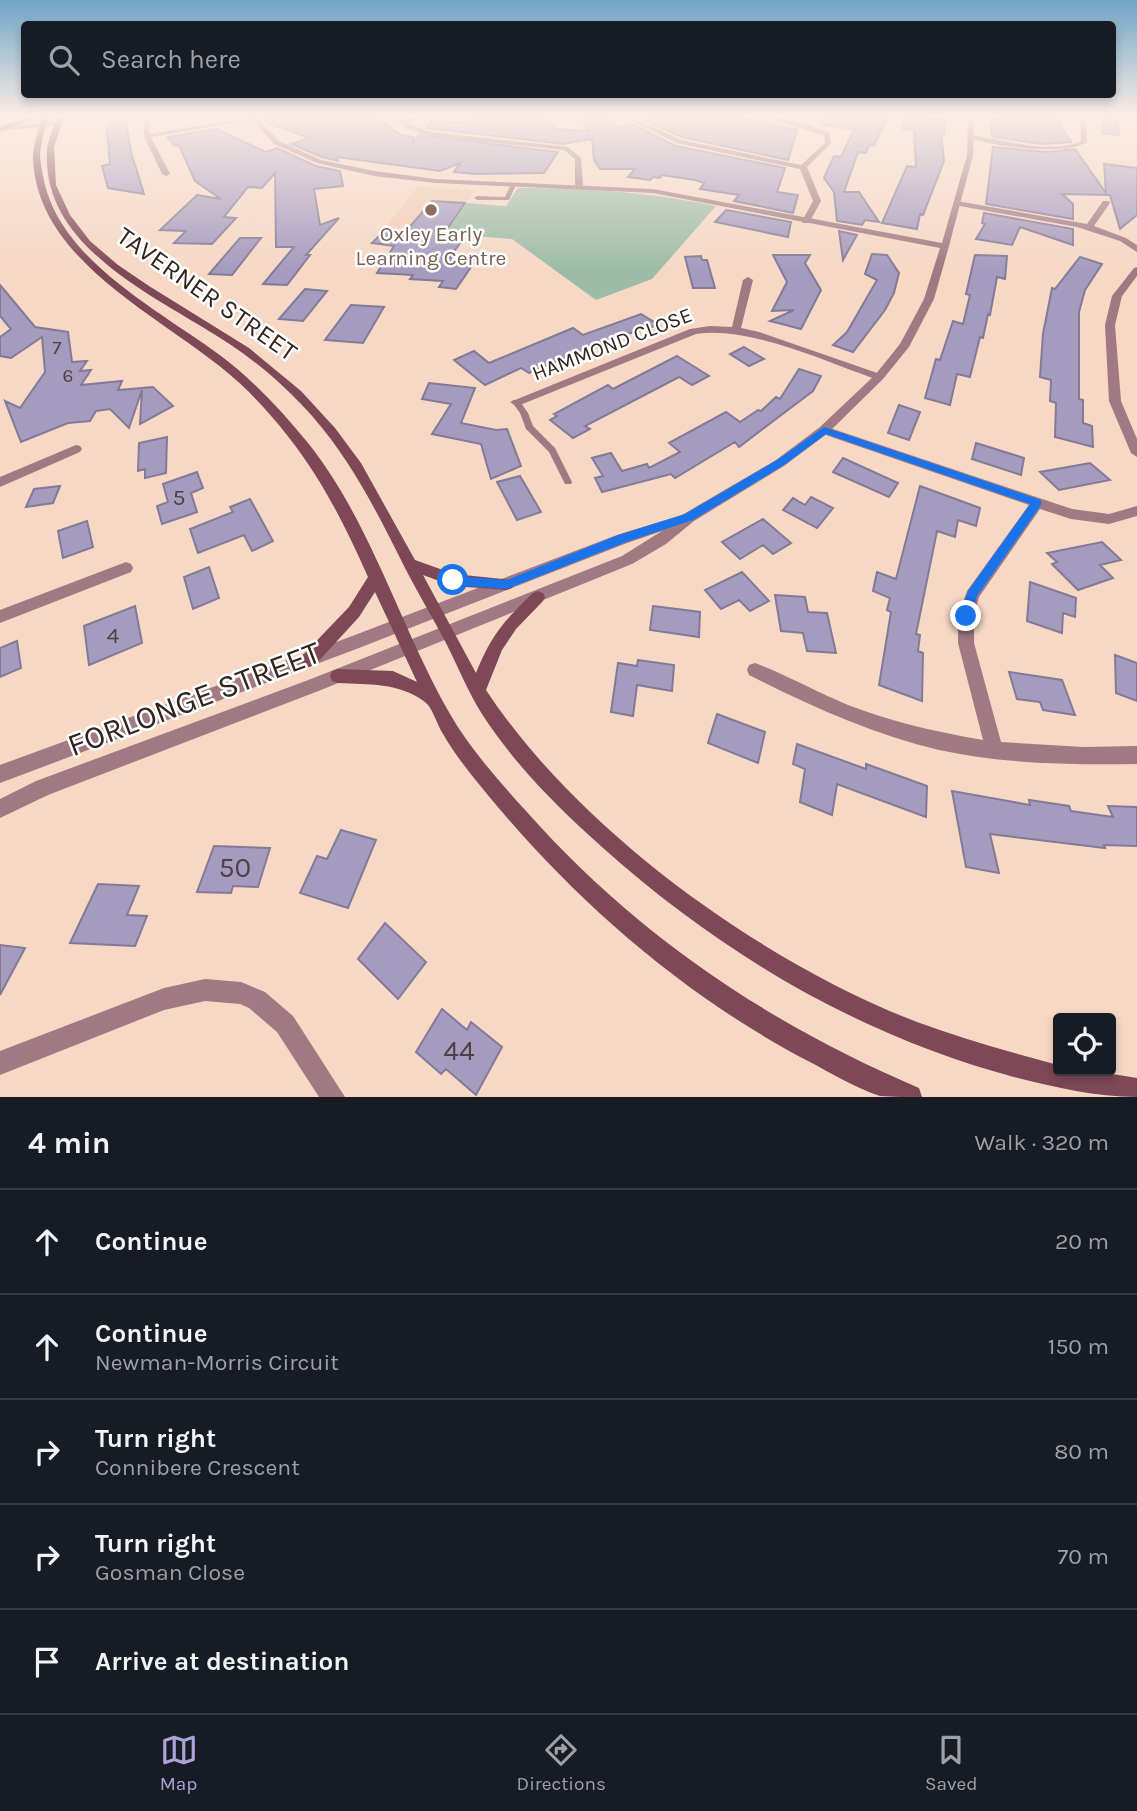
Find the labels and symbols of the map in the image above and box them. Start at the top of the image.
marker: Oxley Early Learning Centre [423,202,439,218]
street label: TAVERNER STREET [111,220,303,368]
place label: Oxley Early Learning Centre [356,222,506,270]
street label: HAMMOND CLOSE [529,302,695,386]
house number: 7 [53,337,62,359]
house number: 6 [63,365,73,387]
house number: 5 [173,484,185,511]
route start [437,564,468,595]
route end [950,600,981,631]
house number: 4 [107,622,120,649]
street label: FORLONGE STREET [62,634,326,764]
house number: 50 [219,851,251,884]
house number: 44 [443,1034,475,1067]

